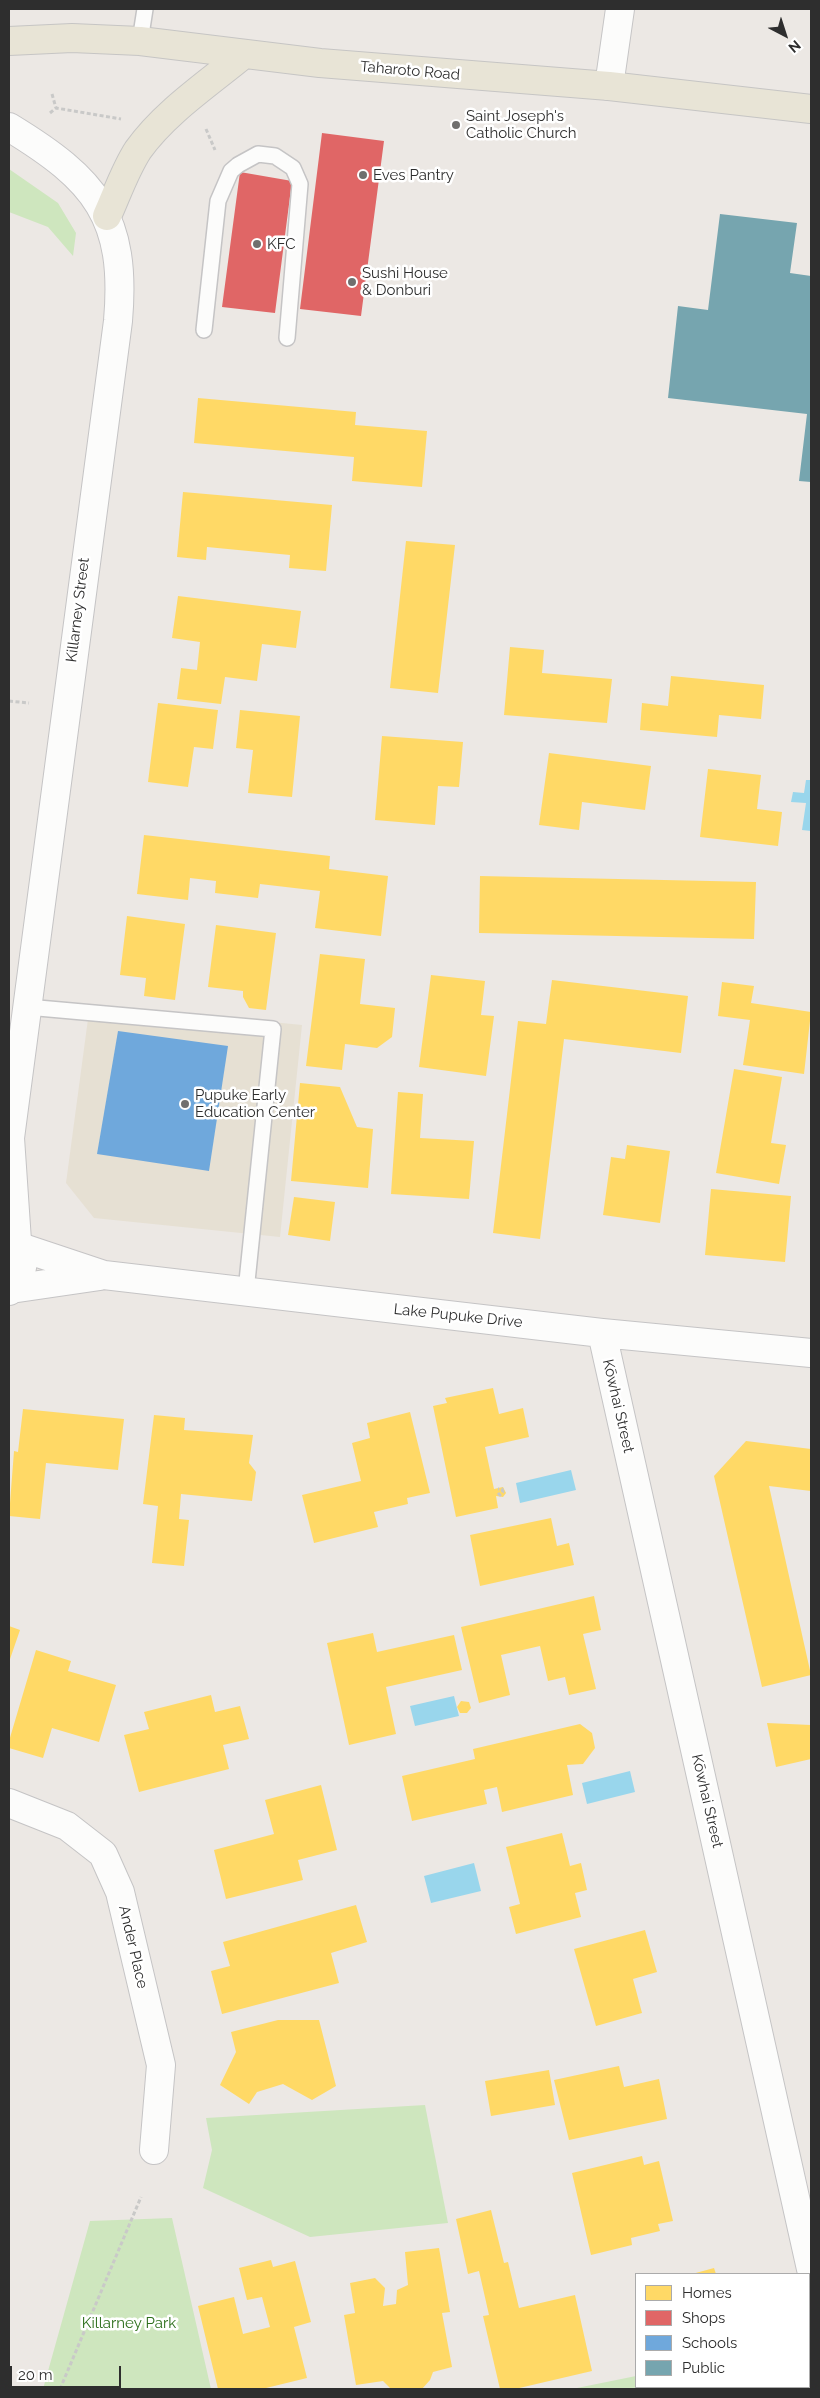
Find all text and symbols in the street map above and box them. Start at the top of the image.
north arrow [760,10,810,60]
text: N [785,37,804,56]
street label: Taharoto Road [359,58,461,84]
place label: Saint Joseph's Catholic Church [466,107,576,142]
marker: Saint Joseph's Catholic Church [450,119,462,131]
place label: Eves Pantry [373,166,454,184]
marker: Eves Pantry [357,169,369,181]
place label: KFC [267,235,296,253]
marker: KFC [251,238,263,250]
place label: Sushi House & Donburi [362,264,448,299]
marker: Sushi House & Donburi [346,276,358,288]
street label: Killarney Street [63,557,93,663]
place label: Pupuke Early Education Center [195,1086,315,1121]
marker: Pupuke Early Education Center [179,1098,191,1110]
street label: Lake Pupuke Drive [393,1300,523,1332]
street label: Kōwhai Street [598,1357,638,1455]
street label: Kōwhai Street [687,1752,727,1850]
street label: Ander Place [115,1904,151,1990]
legend [635,2273,810,2388]
text: Homes [682,2284,732,2302]
text: Shops [682,2309,725,2327]
park label: Killarney Park [82,2314,176,2332]
text: Schools [682,2334,737,2352]
scale bar [12,2356,124,2388]
text: Public [682,2359,725,2377]
text: 20 m [18,2366,53,2384]

